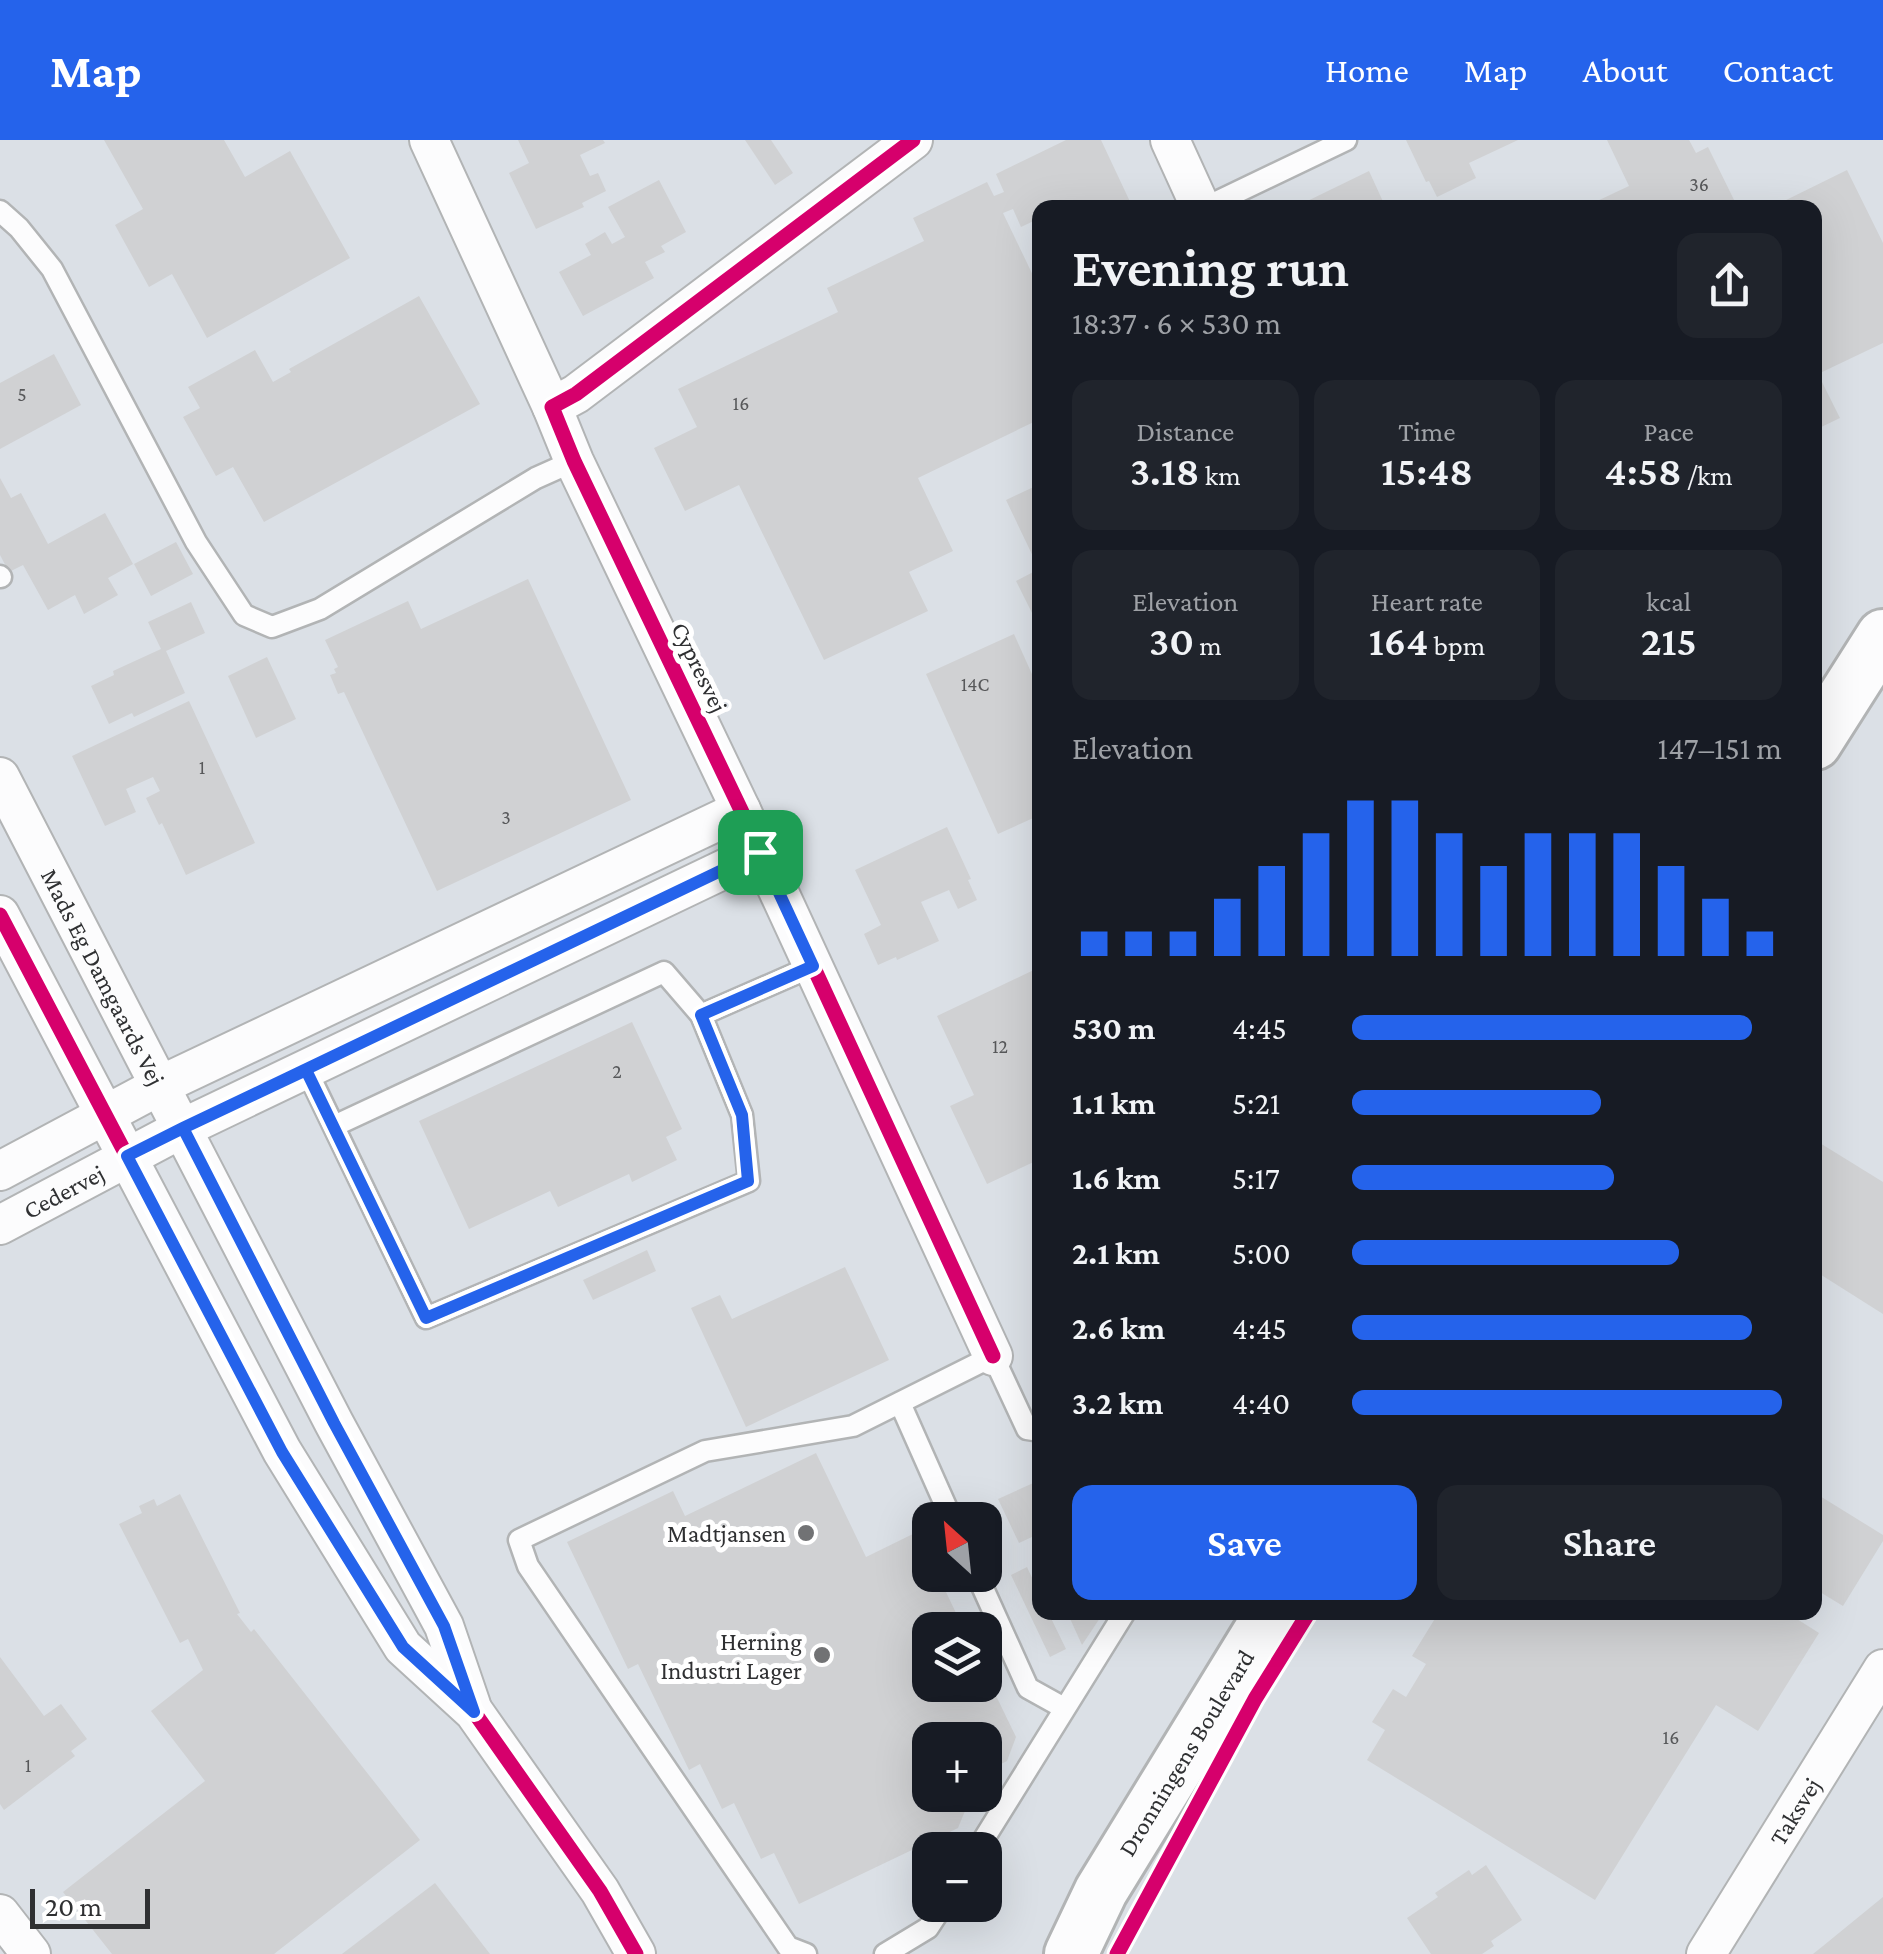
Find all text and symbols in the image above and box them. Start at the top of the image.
text: Map [50,44,142,97]
text: Home [1325,51,1409,90]
text: Map [1464,51,1527,90]
text: About [1582,51,1668,90]
text: Contact [1723,51,1833,90]
house number: 36 [1689,173,1709,195]
button: share [1677,233,1782,338]
text: Evening run [1072,237,1349,298]
text: 18:37 · 6 × 530 m [1072,305,1281,341]
house number: 5 [17,383,27,405]
house number: 16 [733,392,749,414]
text: Distance [1136,416,1234,447]
text: Time [1398,416,1456,447]
text: Pace [1643,416,1694,447]
text: 3.18 [1130,447,1200,494]
text: 15:48 [1381,447,1473,494]
text: 4:58 [1605,447,1682,494]
text: km [1200,460,1241,491]
text: /km [1682,460,1733,491]
text: Elevation [1132,586,1238,617]
text: Heart rate [1371,586,1483,617]
text: kcal [1646,586,1691,617]
text: 30 [1149,617,1194,664]
text: 164 [1369,617,1428,664]
text: 215 [1641,617,1697,664]
street label: Cypresvej [665,618,733,717]
text: m [1194,630,1222,661]
text: bpm [1428,630,1485,661]
house number: 14C [961,673,990,695]
text: Elevation [1072,730,1193,766]
text: 147–151 m [1658,730,1782,766]
house number: 1 [199,756,205,778]
house number: 3 [501,806,511,828]
pin [718,810,803,895]
icon: arrive [733,825,788,880]
street label: Mads Eg Damgaards Vej [36,864,170,1090]
text: 530 m [1072,1010,1155,1046]
text: 4:45 [1232,1010,1287,1046]
house number: 12 [992,1035,1008,1057]
house number: 2 [612,1060,622,1082]
text: 1.1 km [1072,1085,1155,1121]
text: 5:21 [1232,1085,1280,1121]
street label: Cedervej [19,1159,109,1224]
text: 1.6 km [1072,1160,1161,1196]
text: 5:17 [1232,1160,1280,1196]
text: 2.1 km [1072,1235,1160,1271]
text: 5:00 [1232,1235,1291,1271]
text: 2.6 km [1072,1310,1165,1346]
text: 4:45 [1232,1310,1287,1346]
text: 3.2 km [1072,1385,1163,1421]
text: 4:40 [1232,1385,1290,1421]
button: Save [1072,1485,1417,1600]
button: Share [1437,1485,1782,1600]
north arrow [912,1502,1002,1592]
map controls [912,1502,1002,1922]
place label: Madtjansen [667,1520,786,1548]
marker: Madtjansen [795,1522,817,1544]
button: layers [912,1612,1002,1702]
place label: Herning Industri Lager [660,1628,802,1685]
marker: Herning Industri Lager [811,1644,833,1666]
street label: Dronningens Boulevard [1113,1645,1260,1861]
button: + [912,1722,1002,1812]
house number: 16 [1663,1726,1679,1748]
house number: 1 [25,1754,31,1776]
street label: Taksvej [1764,1773,1827,1850]
button: − [912,1832,1002,1922]
scale bar [30,1884,150,1928]
text: 20 m [45,1891,102,1922]

